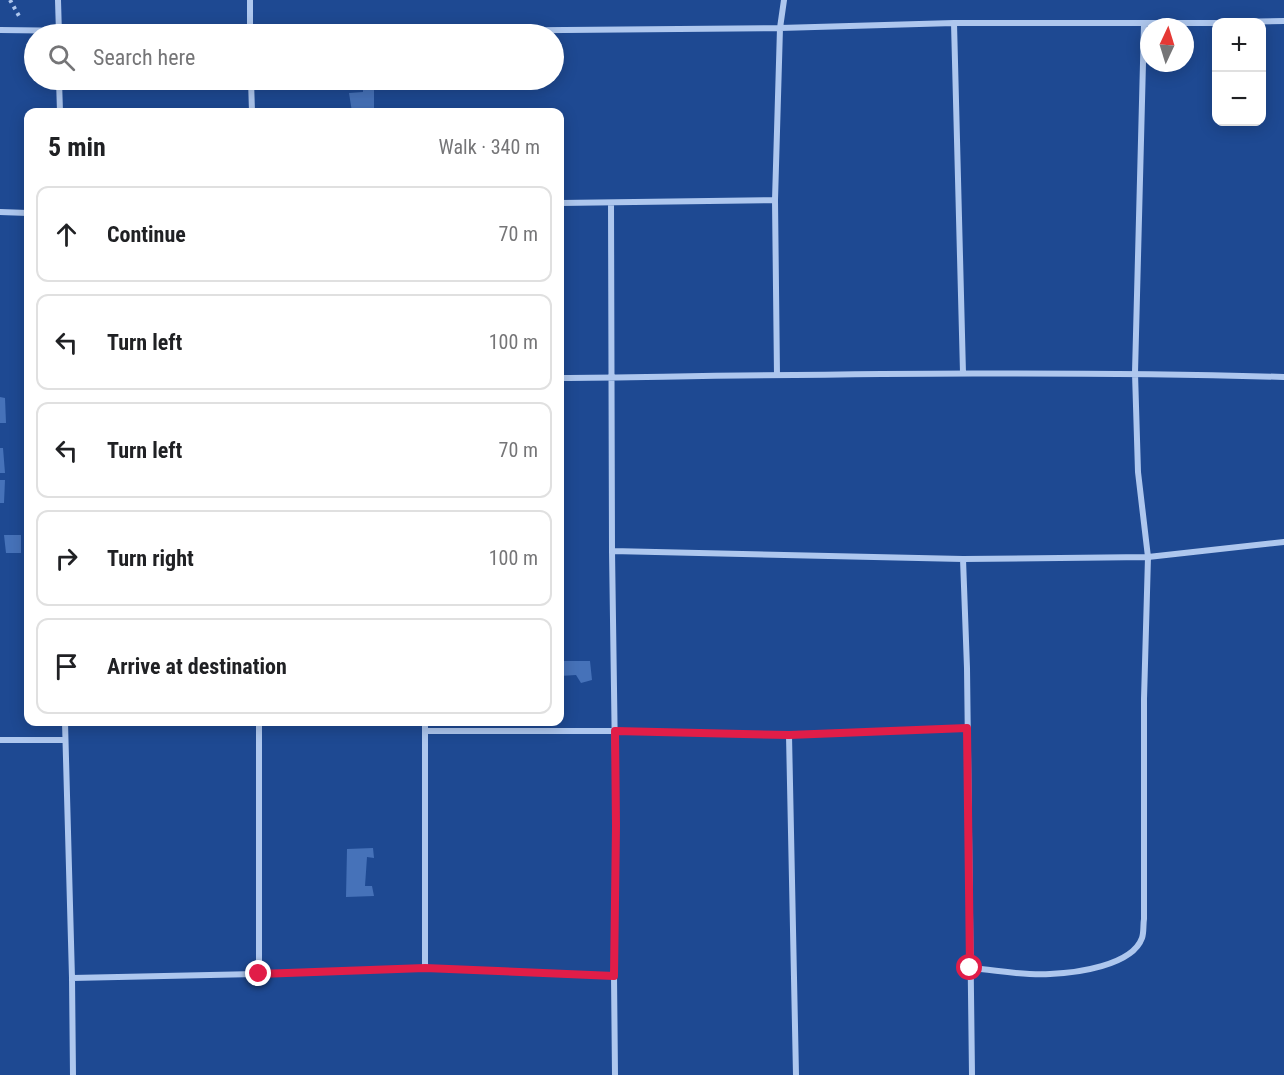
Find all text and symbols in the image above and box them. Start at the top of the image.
north arrow [1140,18,1194,72]
map controls [1212,18,1266,126]
button: + [1212,18,1266,72]
search box [24,24,564,90]
icon: search [45,41,78,74]
text: Search here [93,45,195,70]
button: − [1212,72,1266,126]
text: 5 min [48,132,106,162]
text: Walk · 340 m [439,135,540,159]
icon: ahead [50,218,83,251]
text: Continue [107,222,186,247]
text: 70 m [499,222,538,246]
icon: left [50,326,83,359]
text: Turn left [107,330,182,355]
text: 100 m [489,330,538,354]
icon: left [50,434,83,467]
text: Turn left [107,438,182,463]
text: 70 m [499,438,538,462]
icon: right [50,542,83,575]
text: Turn right [107,546,194,571]
text: 100 m [489,546,538,570]
icon: arrive [50,650,83,683]
text: Arrive at destination [107,654,287,679]
route start [956,954,982,980]
route end [245,960,271,986]

